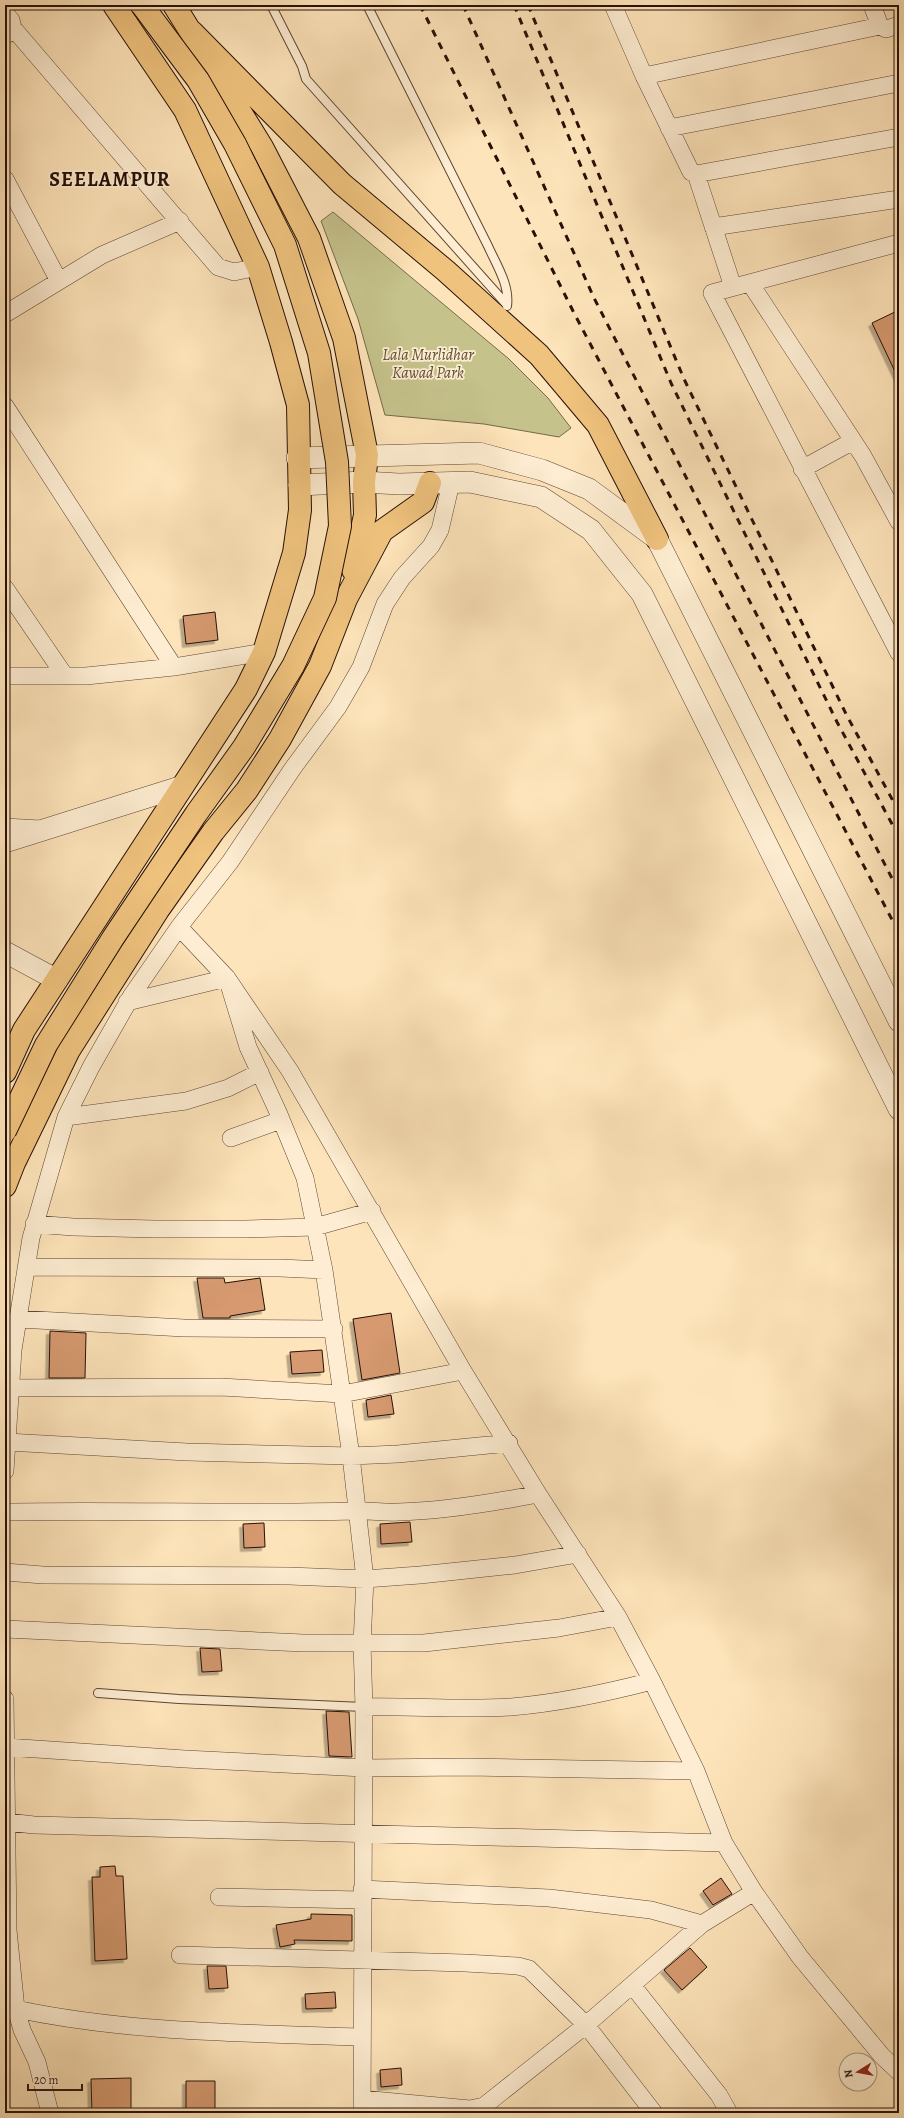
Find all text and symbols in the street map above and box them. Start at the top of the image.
district label: SEELAMPUR [49,166,171,193]
park label: Lala Murlidhar Kawad Park [382,344,474,384]
north arrow [838,2052,878,2092]
scale bar [28,2066,82,2092]
text: N [841,2068,857,2079]
text: 20 m [34,2072,58,2088]

